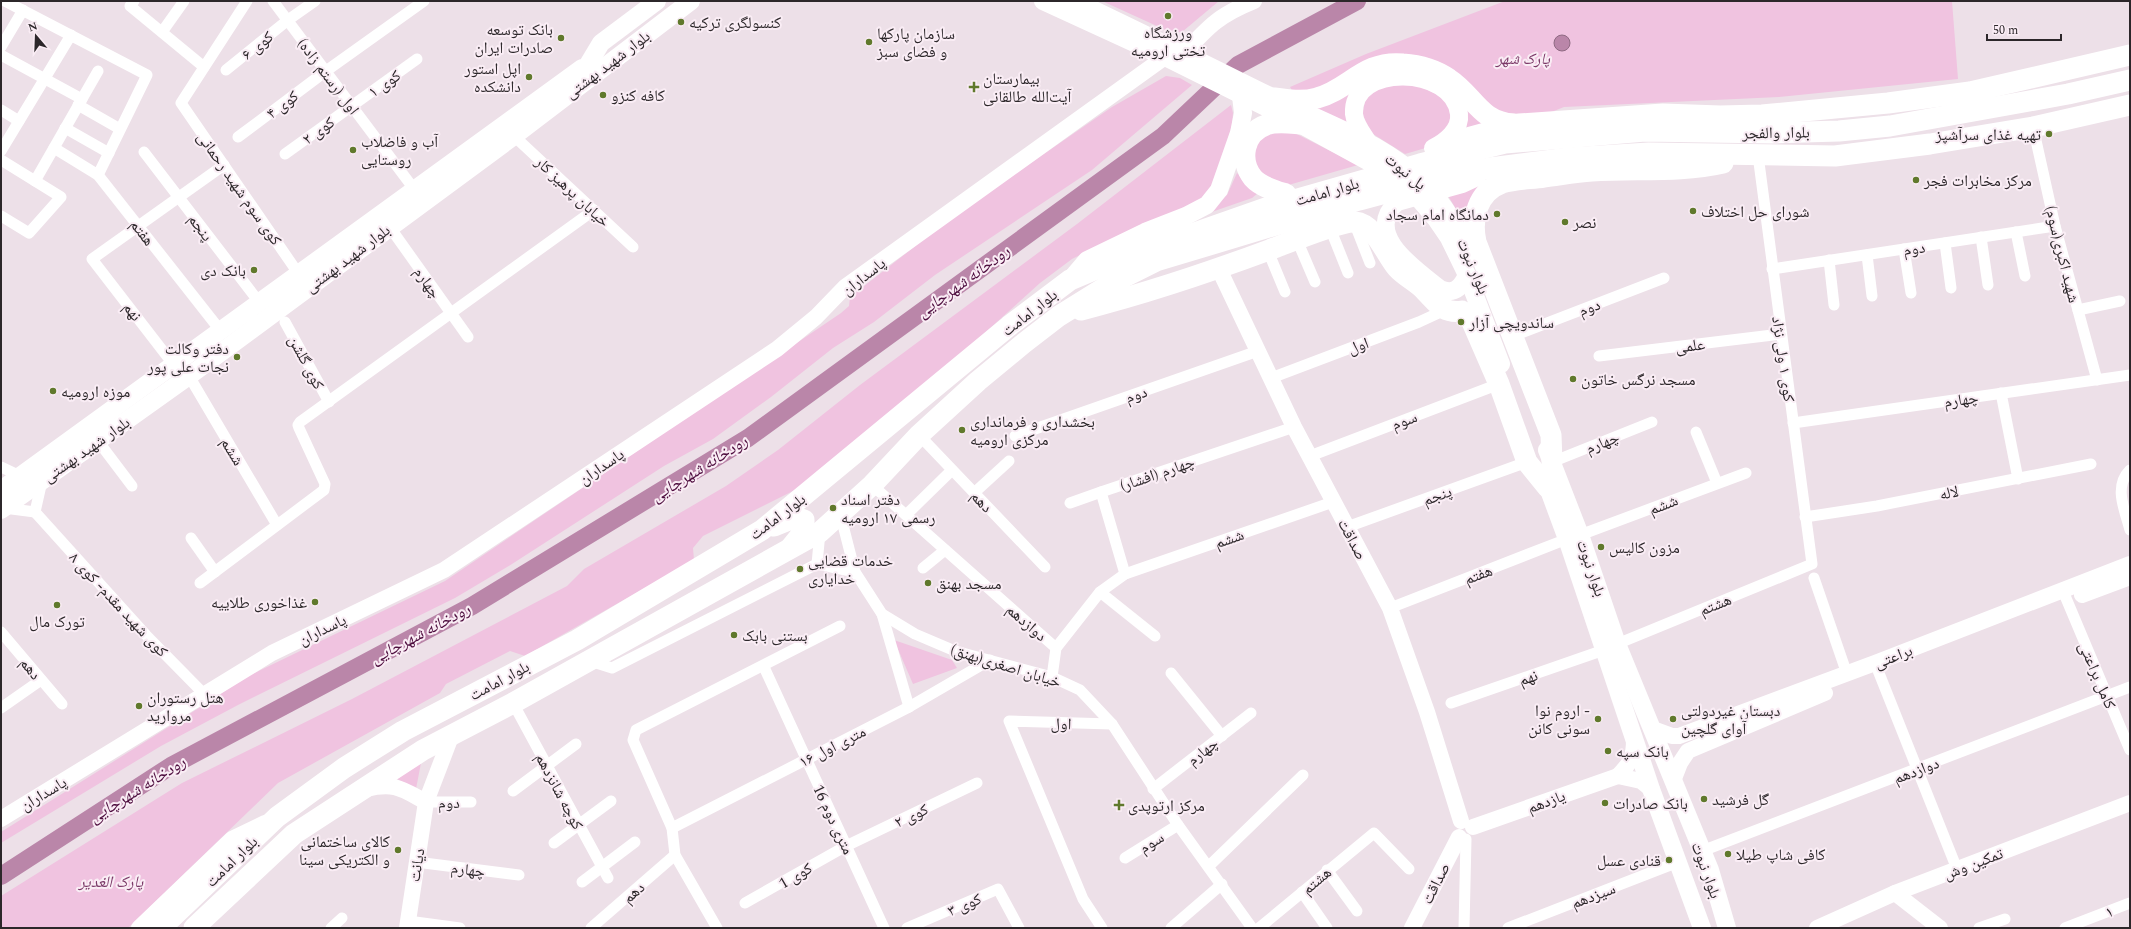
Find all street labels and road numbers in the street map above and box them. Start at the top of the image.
street label: کوی ۶ [236,25,279,66]
street label: بلوار شهید بهشتی [560,25,655,105]
street label: اول (رستم زاده) [291,33,365,120]
street label: کوی ۱ [363,64,406,104]
street label: کوی ۴ [261,84,304,125]
street label: کوی ۲ [297,111,340,151]
street label: بلوار والفجر [1741,120,1810,146]
street label: کوی سوم شهید رحمانی [191,127,288,251]
street label: پل نبوت [1379,147,1432,196]
street label: خیابان پرهیز کار [529,150,615,233]
street label: بلوار امامت [1293,171,1362,212]
street label: شهید اکبری(سوم) [2038,203,2086,305]
street label: پنجم [182,209,219,247]
street label: هفتم [124,214,160,251]
street label: بلوار شهید بهشتی [300,219,395,299]
street label: بلوار نبوت [1451,235,1496,298]
street label: دوم [1902,236,1927,262]
street label: پاسداران [836,252,891,302]
street label: چهارم [408,262,447,304]
street label: بلوار امامت [996,283,1063,342]
street label: دوم [1575,293,1604,323]
street label: نهم [117,297,148,326]
street label: کوی ۱ ولی نژاد [1765,315,1801,404]
street label: کوی گلشن [282,331,331,394]
street label: اول [1344,331,1372,361]
street label: علمی [1674,332,1706,360]
street label: دوم [1122,380,1151,410]
street label: چهارم [1942,386,1980,414]
street label: سوم [1388,405,1421,437]
street label: بلوار شهید بهشتی [38,411,135,489]
street label: چهارم [1582,425,1623,460]
street label: ششم [214,433,250,470]
street label: پاسداران [574,443,630,491]
street label: چهارم (افشار) [1117,450,1198,498]
street label: لاله [1938,479,1961,507]
street label: پنجم [1419,480,1455,512]
street label: دهم [965,485,998,518]
street label: بلوار امامت [744,488,811,546]
street label: ششم [1645,488,1681,521]
street label: صداقت [1331,515,1373,564]
street label: ششم [1211,523,1247,555]
street label: بلوار نبوت [1570,537,1612,600]
street label: کوی شهید مقدم- کوی ۸ [63,547,174,663]
street label: هفتم [1461,559,1496,591]
street label: هشتم [1696,588,1735,622]
street label: دوازدهم [1001,598,1052,647]
street label: پاسداران [294,608,351,652]
street label: خیابان اصغری(بهنق) [947,638,1064,694]
street label: کامل براعتی [2072,638,2122,713]
street label: براعتی [1871,639,1916,675]
street label: دهم [14,652,47,685]
street label: بلوار امامت [465,655,534,707]
street label: نهم [1515,664,1541,692]
street label: اول [1050,712,1072,736]
street label: ۱۶ متری اول [795,720,870,774]
street label: چهارم [1182,732,1224,772]
street label: کوچه شانزدهم [529,749,590,835]
street label: دوازدهم [1890,751,1943,791]
street label: پاسداران [16,770,72,817]
street label: 16 متری دوم [806,780,860,859]
street label: یازدهم [1524,784,1569,820]
street label: دوم [438,791,460,815]
street label: کوی ۲ [890,797,933,834]
street label: سوم [1134,826,1169,860]
street label: بلوار امامت [200,830,264,893]
street label: بلوار نبوت [1685,839,1727,902]
street label: تمکین وش [1940,841,2007,886]
street label: دیانت [403,847,431,884]
street label: چهارم [449,856,486,884]
street label: کوی 1 [774,856,817,895]
street label: صداقت [1415,859,1457,908]
street label: هشتم [1296,861,1337,901]
street label: دهم [617,876,650,909]
street label: سیزدهم [1568,876,1619,915]
street label: کوی ۳ [943,887,986,923]
street label: ۱ [2102,899,2117,924]

